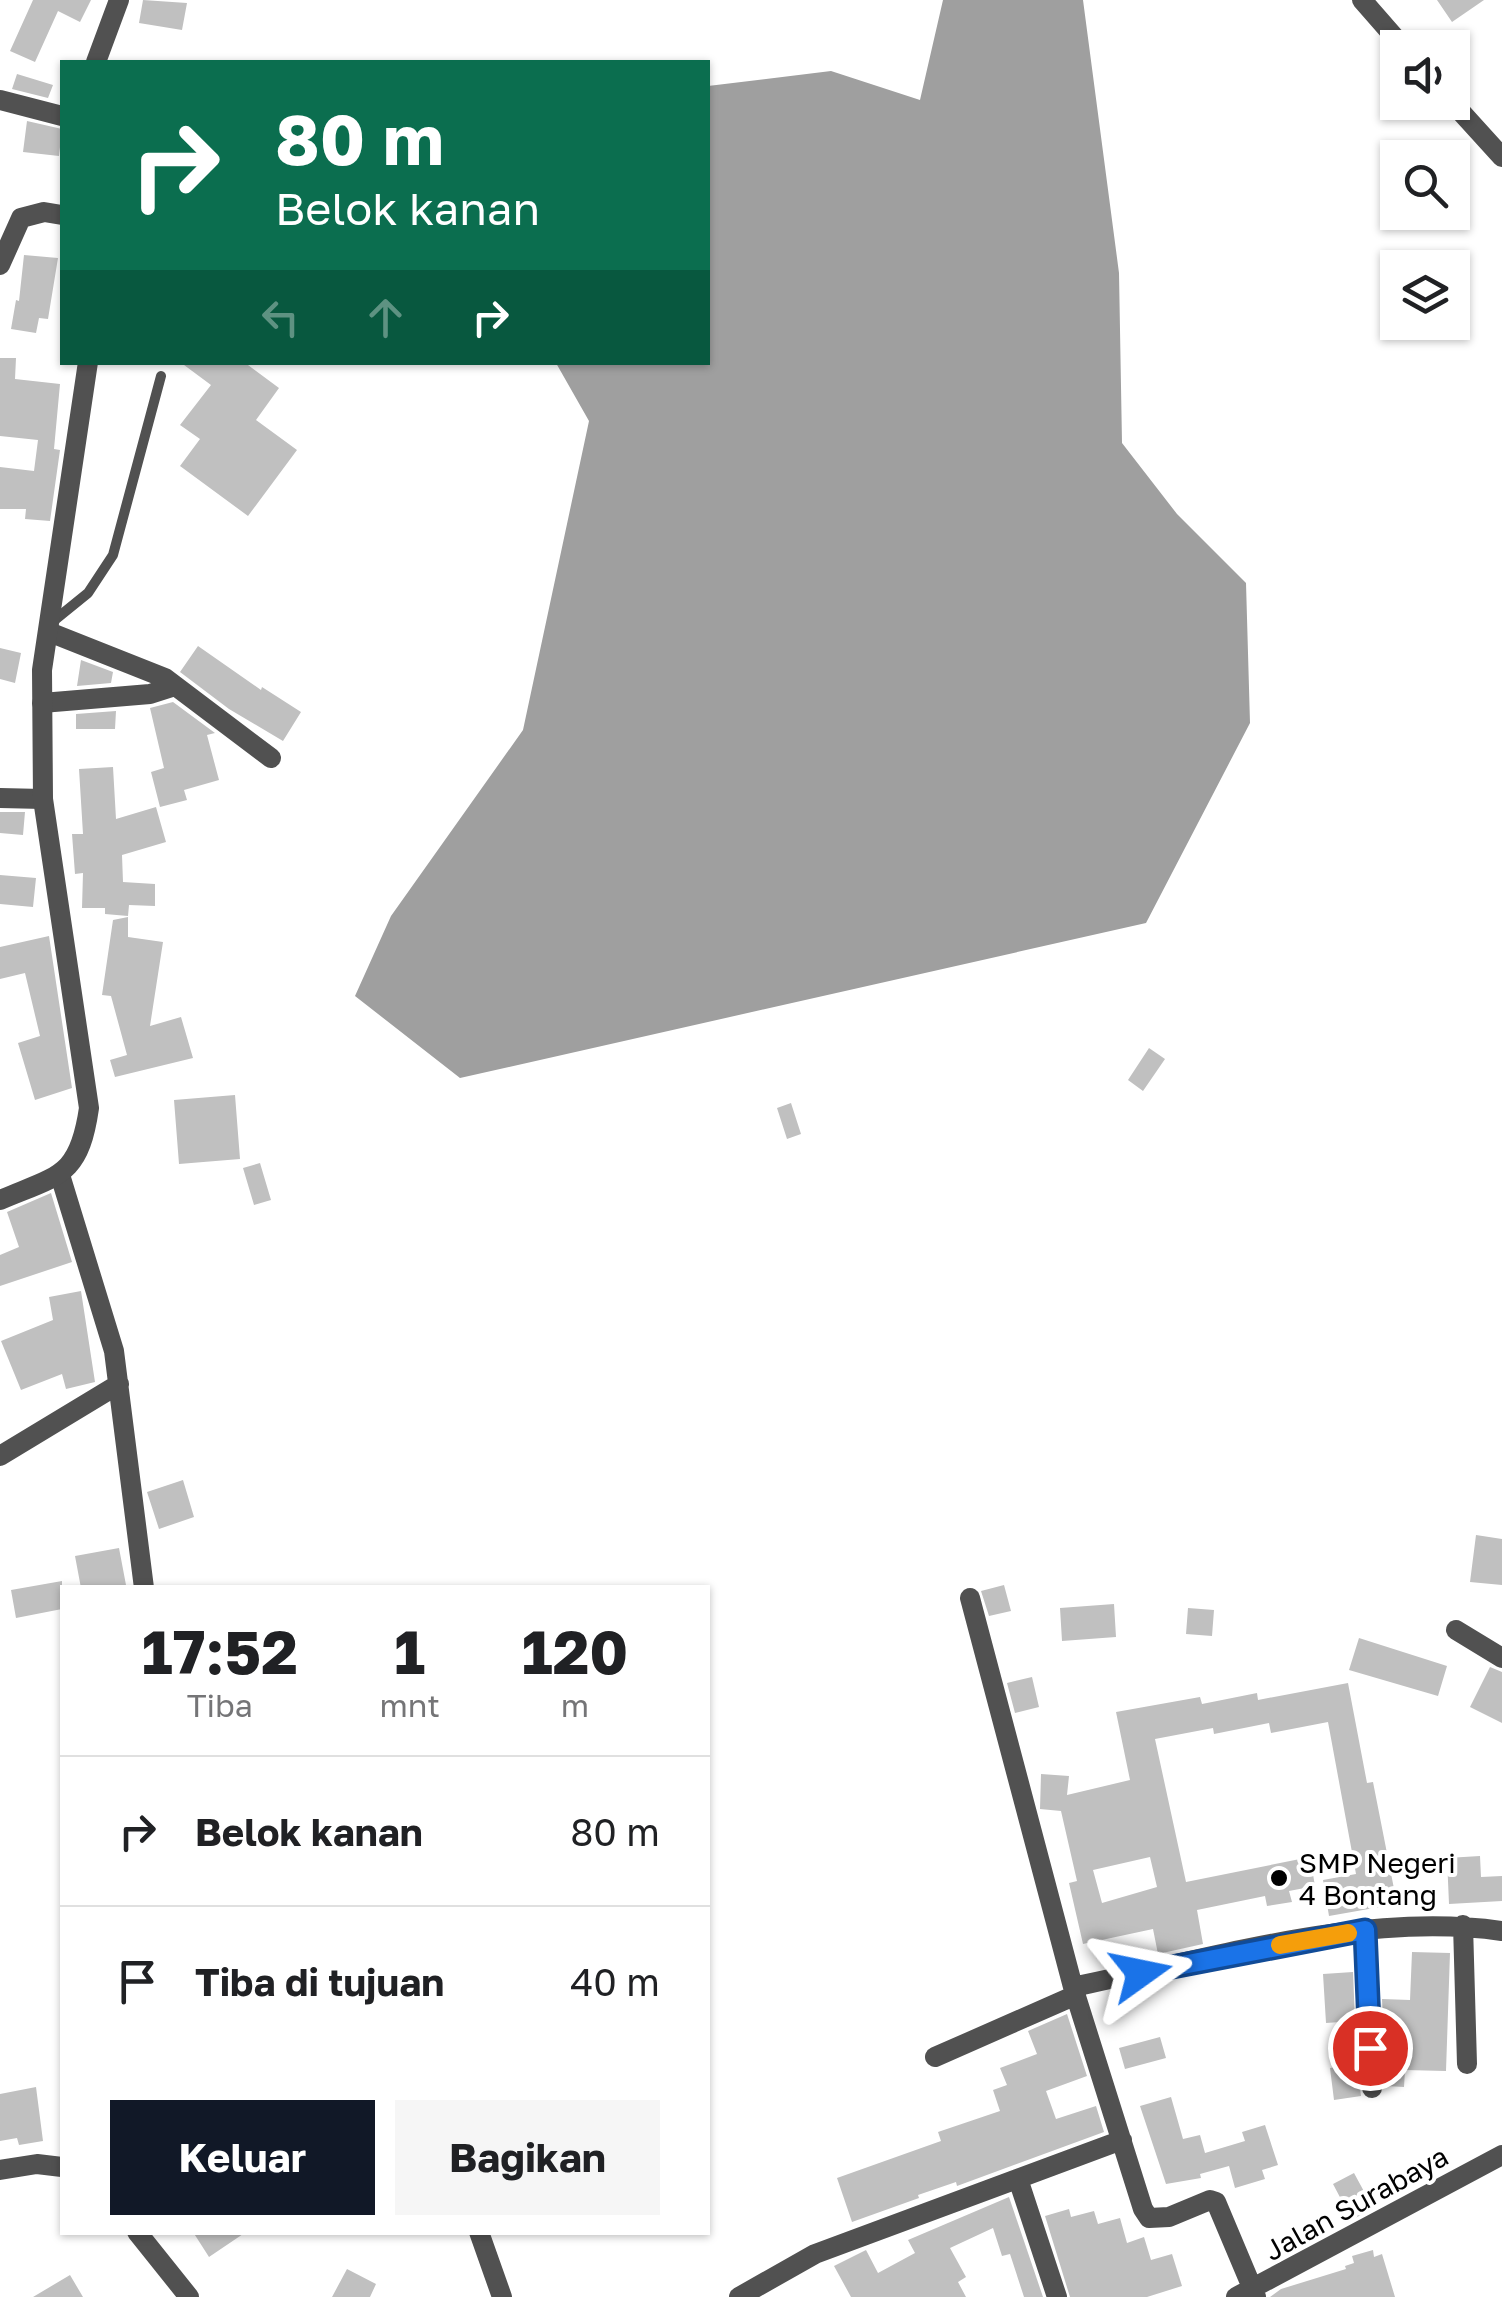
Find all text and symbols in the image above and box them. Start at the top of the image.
map controls [1380,30,1470,340]
button: sound [1380,30,1470,120]
text: 80 m [275,96,444,180]
icon: right [110,100,240,230]
button: search [1380,140,1470,230]
text: Belok kanan [275,181,540,235]
button: layers [1380,250,1470,340]
icon: left [253,290,308,345]
icon: ahead [358,290,413,345]
icon: right [463,290,518,345]
text: 17:52 [142,1615,298,1687]
text: 1 [394,1615,425,1687]
text: 120 [522,1615,628,1687]
text: Tiba [187,1686,253,1724]
text: mnt [380,1686,440,1724]
text: m [561,1686,589,1724]
icon: right [110,1804,165,1859]
text: Belok kanan [195,1809,423,1854]
text: 80 m [570,1809,660,1854]
place label: SMP Negeri 4 Bontang [1299,1846,1456,1911]
marker: SMP Negeri 4 Bontang [1268,1867,1290,1889]
position arrow [1089,1921,1193,2025]
icon: arrive [110,1954,165,2009]
text: Tiba di tujuan [195,1959,444,2004]
text: 40 m [570,1959,660,2004]
pin [1328,2006,1413,2091]
icon: arrive [1343,2021,1398,2076]
button: Keluar [110,2100,375,2215]
button: Bagikan [395,2100,660,2215]
street label: Jalan Surabaya [1258,2139,1454,2267]

